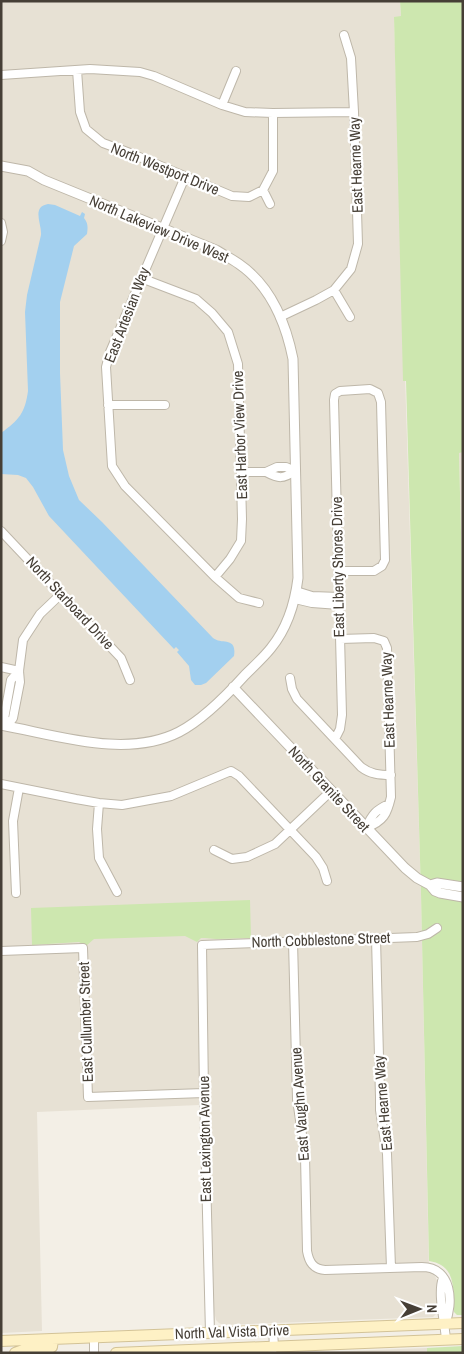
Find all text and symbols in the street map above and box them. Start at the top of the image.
street label: East Hearne Way [343,116,368,213]
street label: North Westport Drive [108,137,223,200]
street label: North Lakeview Drive West [86,190,233,268]
street label: East Artesian Way [99,263,155,366]
street label: East Harbor View Drive [227,370,252,500]
street label: East Liberty Shores Drive [326,496,349,638]
street label: North Starboard Drive [22,551,119,654]
street label: East Hearne Way [375,651,400,748]
street label: North Granite Street [284,741,375,837]
street label: North Cobblestone Street [251,927,391,952]
street label: East Cullumber Street [73,961,98,1083]
street label: East Vaughn Avenue [285,1046,314,1162]
street label: East Hearne Way [368,1054,397,1152]
street label: East Lexington Avenue [193,1076,216,1202]
north arrow [394,1284,444,1334]
text: N [423,1304,441,1313]
street label: North Val Vista Drive [174,1319,290,1344]

